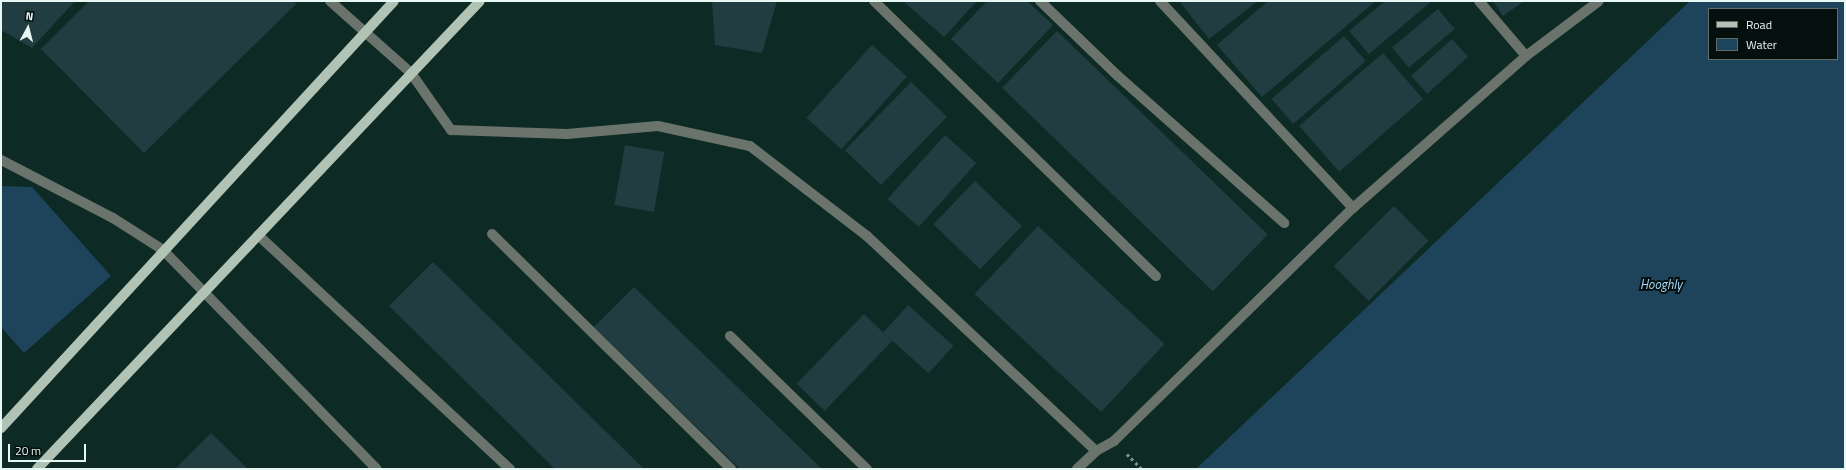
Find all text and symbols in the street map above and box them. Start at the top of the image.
north arrow [8,8,48,48]
text: N [25,8,34,24]
legend [1708,8,1838,60]
text: Road [1746,15,1772,34]
text: Water [1746,35,1777,54]
water label: Hooghly [1640,276,1682,292]
scale bar [10,436,88,462]
text: 20 m [15,441,41,460]

